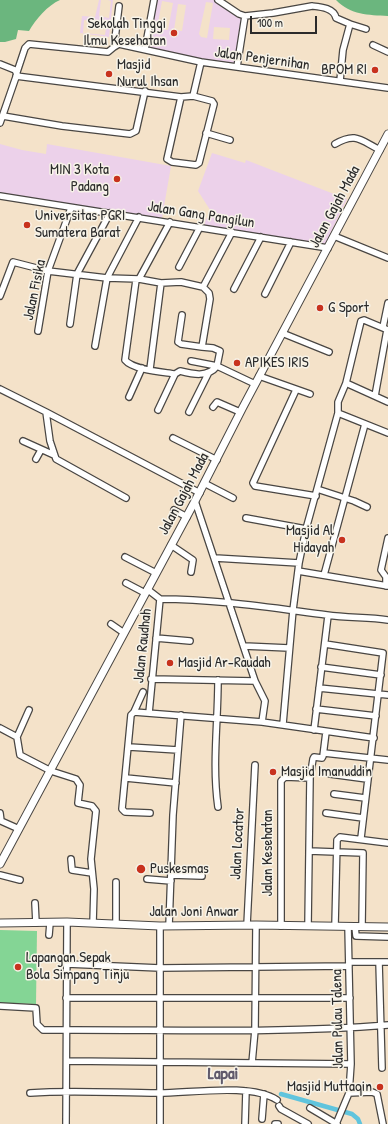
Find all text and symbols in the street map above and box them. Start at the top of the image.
scale bar [252,8,319,34]
text: 100 m [257,14,283,31]
place label: Sekolah Tinggi Ilmu Kesehatan [83,15,166,50]
marker: Sekolah Tinggi Ilmu Kesehatan [169,28,179,38]
street label: Jalan Penjernihan [213,43,311,75]
place label: Masjid Nurul Ihsan [117,56,178,91]
place label: BPOM RI [321,61,367,79]
marker: BPOM RI [370,65,380,75]
marker: Masjid Nurul Ihsan [104,69,114,79]
place label: MIN 3 Kota Padang [50,161,109,196]
street label: Jalan Gajah Mada [306,163,364,251]
marker: MIN 3 Kota Padang [112,174,122,184]
street label: Jalan Gang Pangilun [146,198,256,232]
place label: Universitas PGRI Sumatera Barat [35,207,125,242]
marker: Universitas PGRI Sumatera Barat [22,220,32,230]
street label: Jalan Fisika [20,258,50,322]
place label: G Sport [328,299,369,317]
marker: G Sport [315,303,325,313]
place label: APIKES IRIS [245,354,309,372]
marker: APIKES IRIS [232,358,242,368]
street label: Jalan Gajah Mada [155,450,213,538]
place label: Masjid Al Hidayah [286,522,334,557]
marker: Masjid Al Hidayah [337,535,347,545]
street label: Jalan Raudhah [130,608,156,684]
place label: Masjid Ar-Raudah [178,654,271,672]
marker: Masjid Ar-Raudah [165,658,175,668]
place label: Masjid Imanuddin [281,763,372,781]
marker: Masjid Imanuddin [268,767,278,777]
street label: Jalan Locator [227,808,249,880]
street label: Jalan Kesehatan [259,809,277,897]
place label: Puskesmas [150,860,209,878]
marker: Puskesmas [135,863,147,875]
street label: Jalan Joni Anwar [149,903,239,921]
place label: Lapangan Sepak Bola Simpang Tinju [26,949,129,984]
marker: Lapangan Sepak Bola Simpang Tinju [13,962,23,972]
street label: Jalan Pulau Talena [328,969,348,1069]
district label: Lapai [208,1064,238,1084]
place label: Masjid Muttaqin [287,1078,372,1096]
marker: Masjid Muttaqin [375,1082,385,1092]

